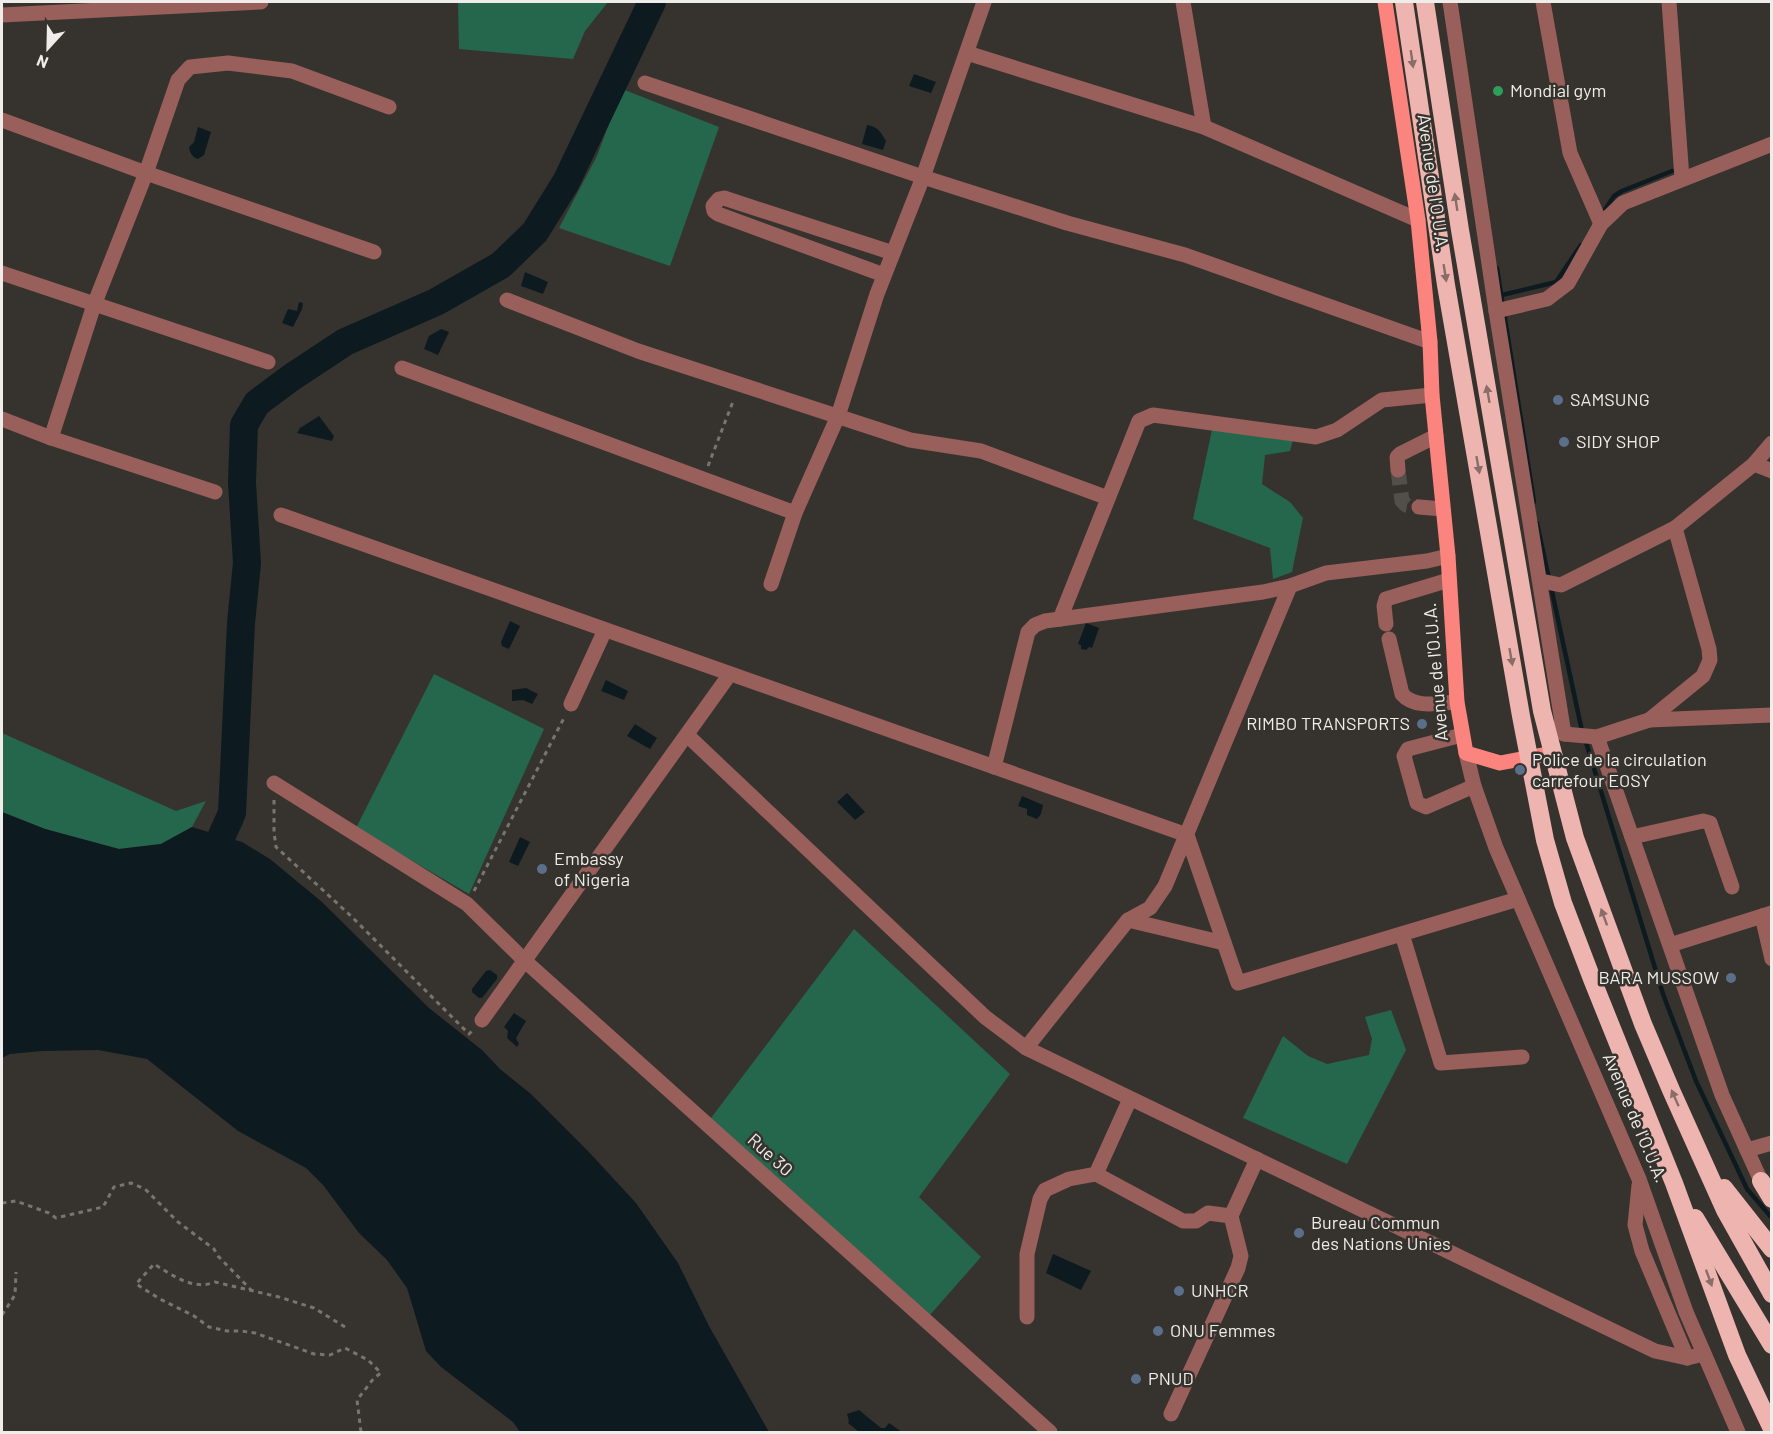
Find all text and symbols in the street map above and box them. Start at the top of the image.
north arrow [18,18,78,78]
one-way arrow [1407,50,1416,69]
text: N [34,52,51,73]
place label: Mondial gym [1510,79,1606,101]
marker: Mondial gym [1491,84,1505,98]
street label: Avenue de l'O.U.A. [1413,113,1455,253]
one-way arrow [1451,192,1460,211]
one-way arrow [1440,264,1449,283]
one-way arrow [1483,384,1492,403]
place label: SAMSUNG [1570,388,1650,410]
marker: SAMSUNG [1551,393,1565,407]
place label: SIDY SHOP [1576,430,1660,452]
marker: SIDY SHOP [1557,435,1571,449]
one-way arrow [1473,456,1482,475]
street label: Avenue de l'O.U.A. [1418,602,1452,742]
one-way arrow [1507,648,1516,667]
place label: RIMBO TRANSPORTS [1246,712,1410,734]
marker: RIMBO TRANSPORTS [1415,717,1429,731]
place label: Police de la circulation carrefour EOSY [1532,748,1707,791]
marker: Police de la circulation carrefour EOSY [1513,763,1527,777]
place label: Embassy of Nigeria [554,847,630,890]
marker: Embassy of Nigeria [535,862,549,876]
one-way arrow [1599,908,1608,926]
place label: BARA MUSSOW [1599,966,1719,988]
marker: BARA MUSSOW [1724,971,1738,985]
street label: Avenue de l'O.U.A. [1599,1049,1673,1186]
one-way arrow [1670,1090,1679,1107]
street label: Rue 30 [743,1128,798,1180]
place label: Bureau Commun des Nations Unies [1311,1211,1451,1254]
marker: Bureau Commun des Nations Unies [1292,1226,1306,1240]
one-way arrow [1704,1269,1714,1287]
place label: UNHCR [1191,1279,1249,1301]
marker: UNHCR [1172,1284,1186,1298]
place label: ONU Femmes [1170,1319,1275,1341]
marker: ONU Femmes [1151,1324,1165,1338]
place label: PNUD [1148,1367,1194,1389]
marker: PNUD [1129,1372,1143,1386]

